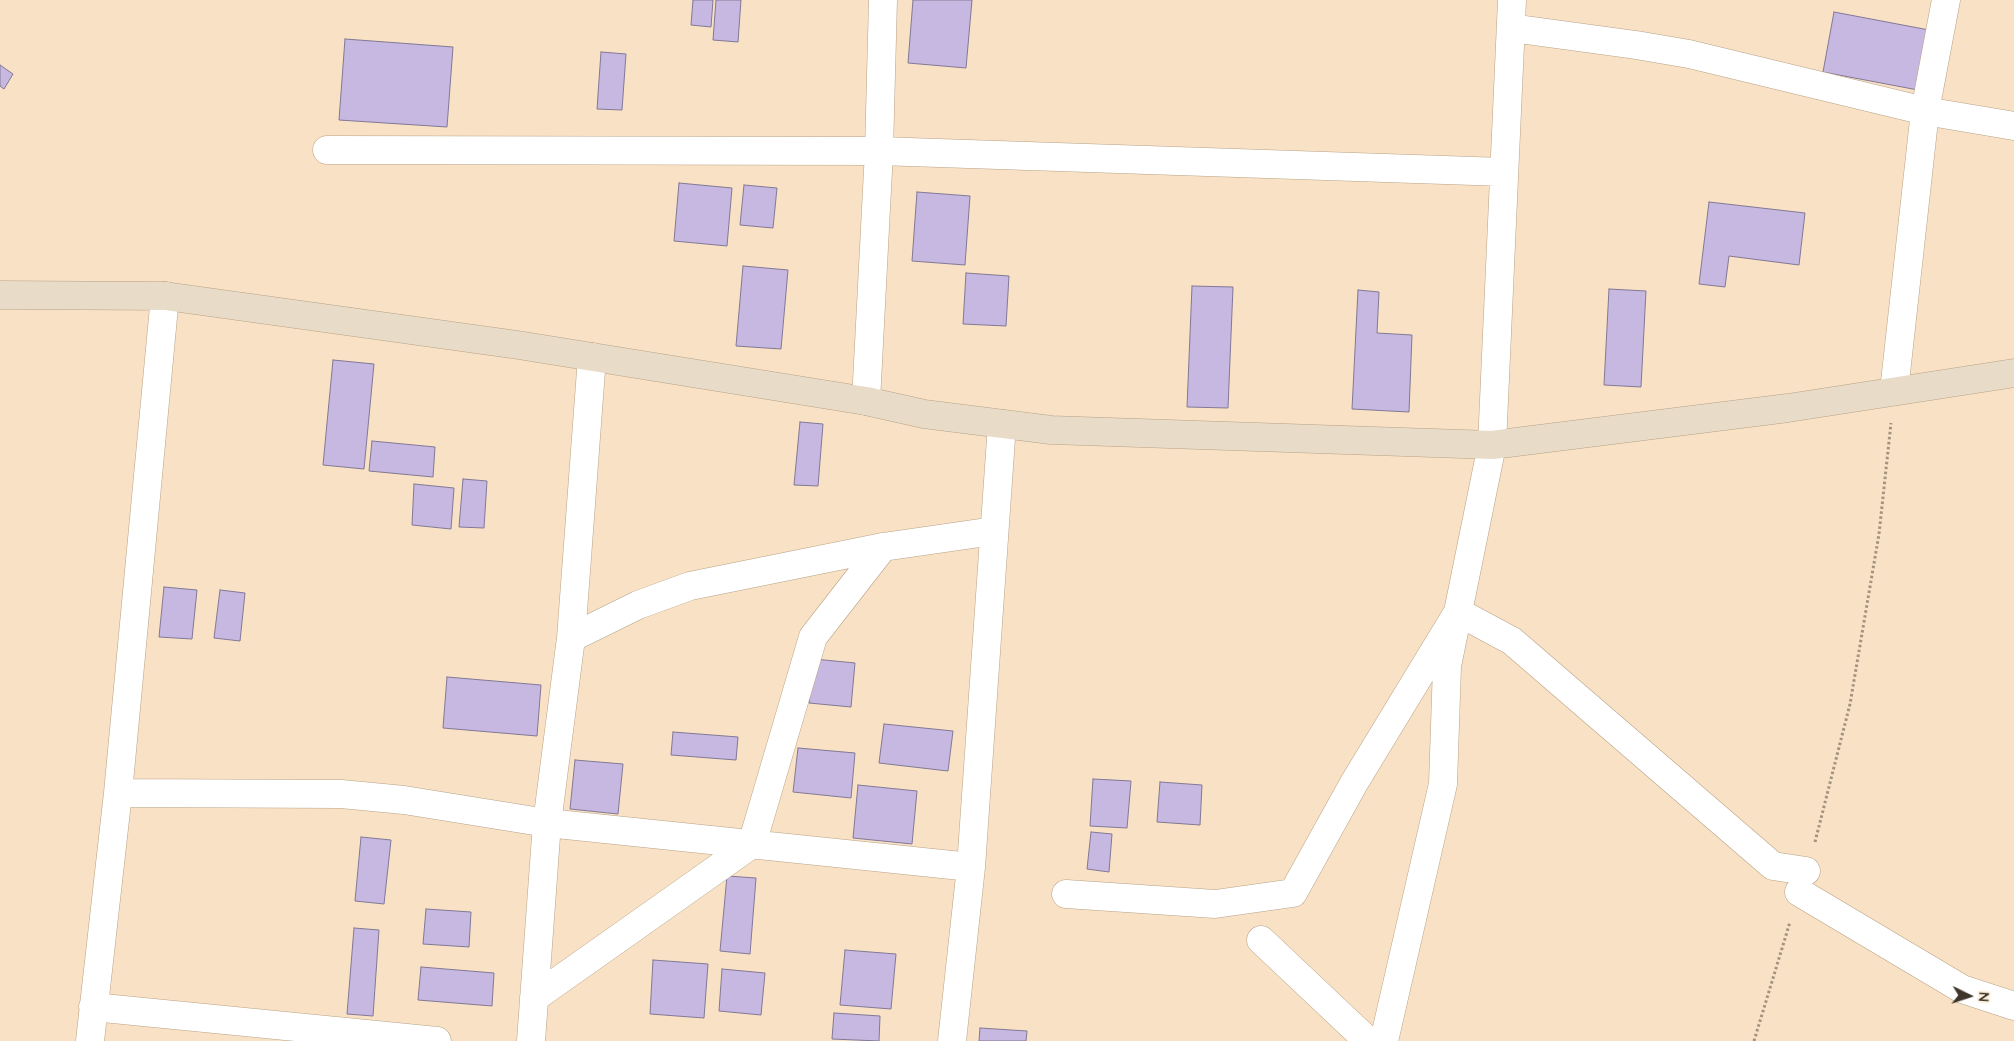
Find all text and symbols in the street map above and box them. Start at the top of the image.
north arrow [1944,971,1994,1021]
text: N [1975,991,1993,1003]

